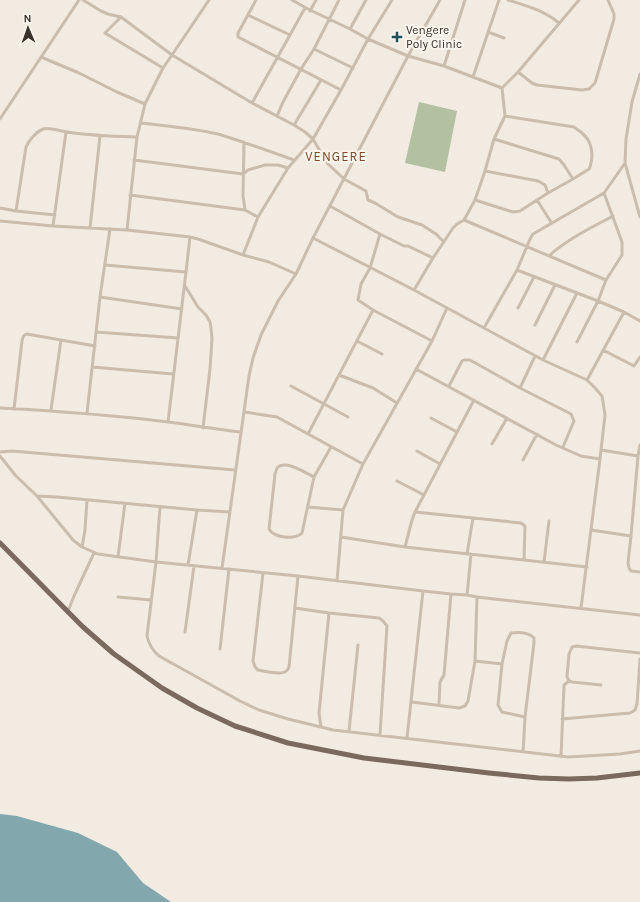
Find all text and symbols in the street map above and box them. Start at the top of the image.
north arrow [8,8,48,48]
text: N [23,12,32,25]
place label: Vengere Poly Clinic [406,23,462,51]
marker: Vengere Poly Clinic [391,31,403,43]
district label: VENGERE [305,149,367,164]

